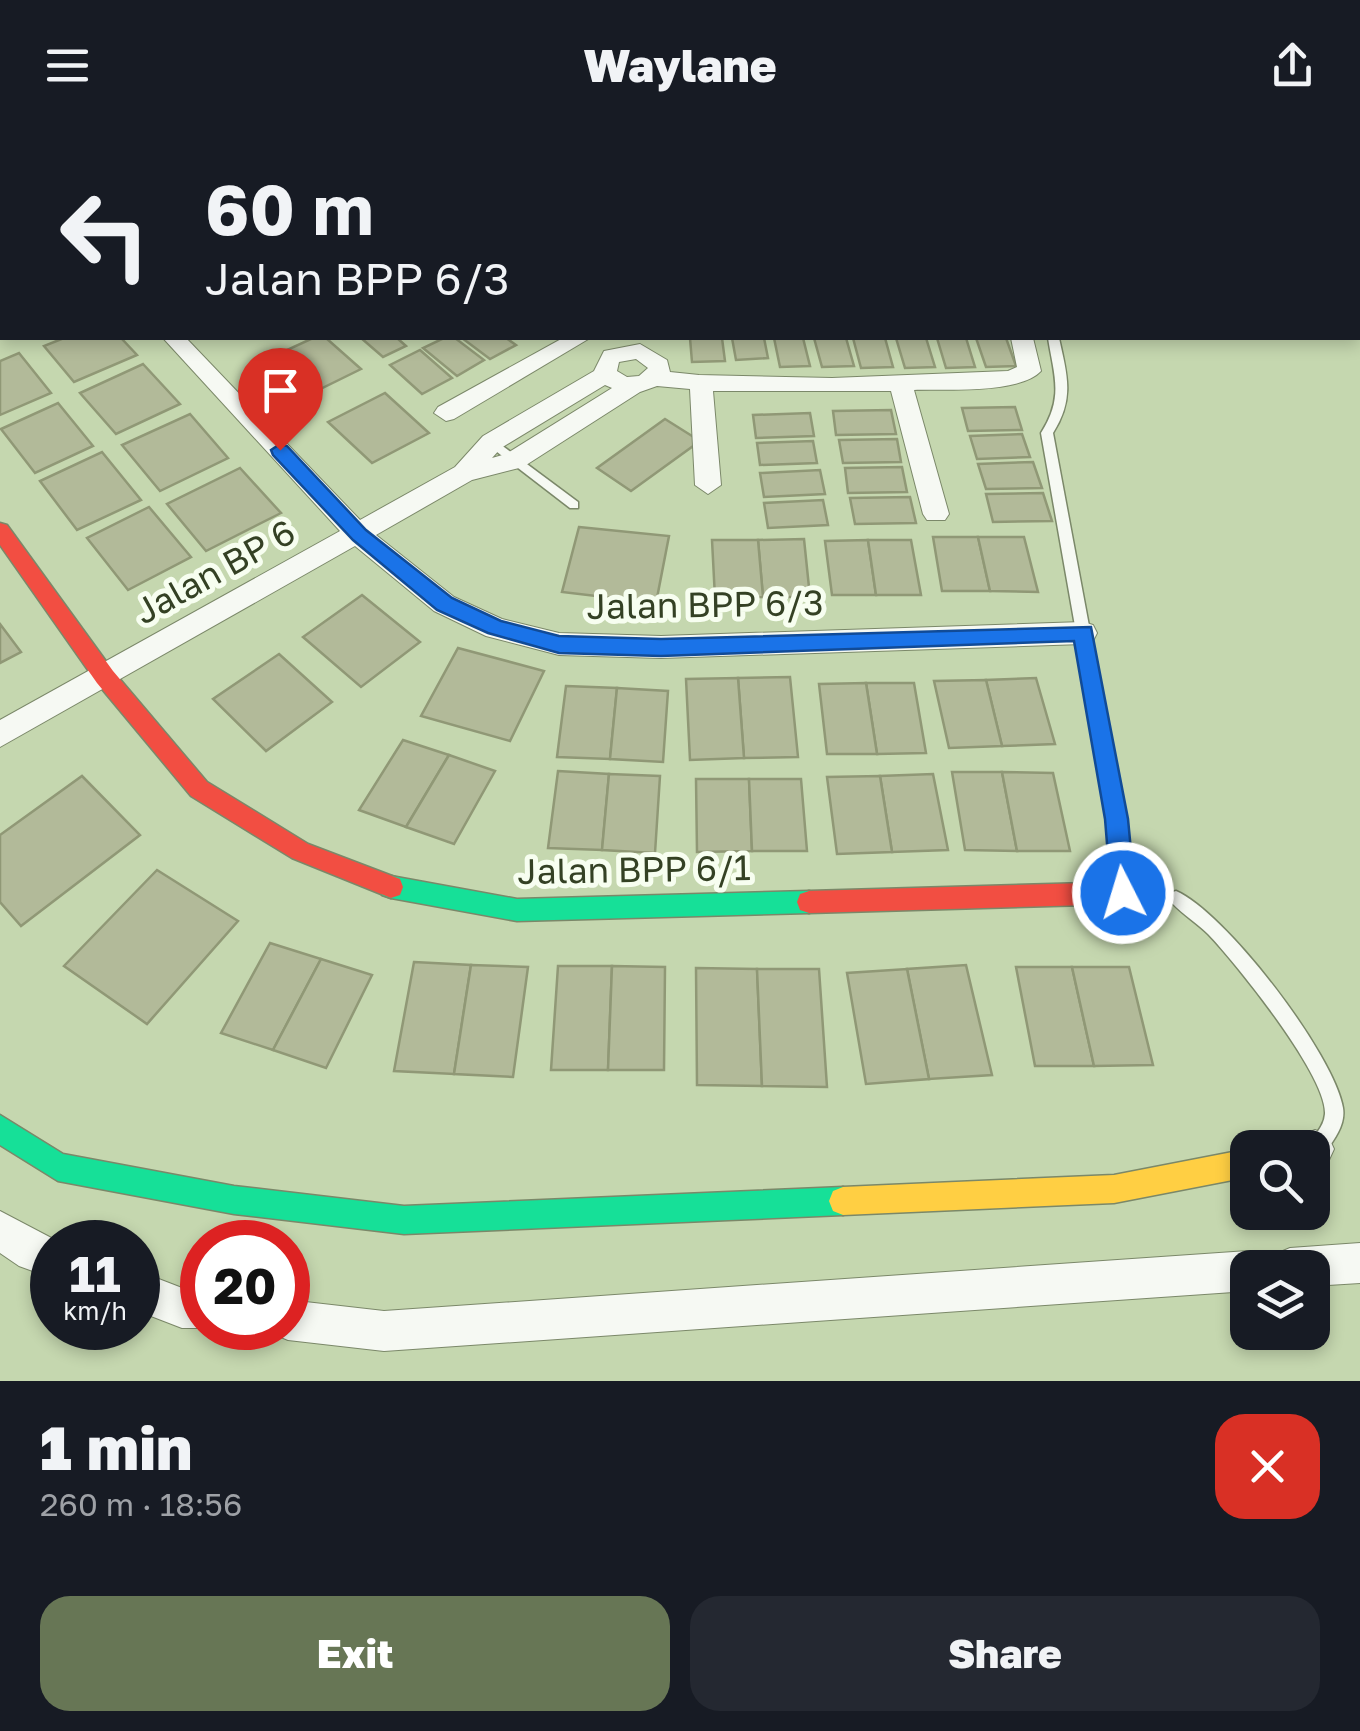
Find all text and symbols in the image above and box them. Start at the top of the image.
icon: menu [40,38,95,93]
text: Waylane [583,38,777,92]
icon: share [1265,38,1320,93]
text: 60 m [205,166,374,250]
icon: left [40,170,170,300]
text: Jalan BPP 6/3 [205,251,510,305]
pin [238,348,323,451]
icon: arrive [253,363,308,418]
street label: Jalan BP 6 [127,510,302,632]
street label: Jalan BPP 6/3 [586,581,824,627]
position arrow [1071,841,1175,945]
street label: Jalan BPP 6/1 [517,846,751,892]
map controls [1230,1130,1330,1350]
button: search [1230,1130,1330,1230]
speed limit sign: 20 [180,1220,310,1350]
text: 11 [69,1243,121,1303]
button: layers [1230,1250,1330,1350]
text: km/h [63,1295,127,1326]
text: 1 min [40,1411,192,1483]
button: close [1215,1414,1320,1519]
text: 260 m · 18:56 [40,1485,242,1523]
button: Exit [40,1596,670,1711]
button: Share [690,1596,1320,1711]

